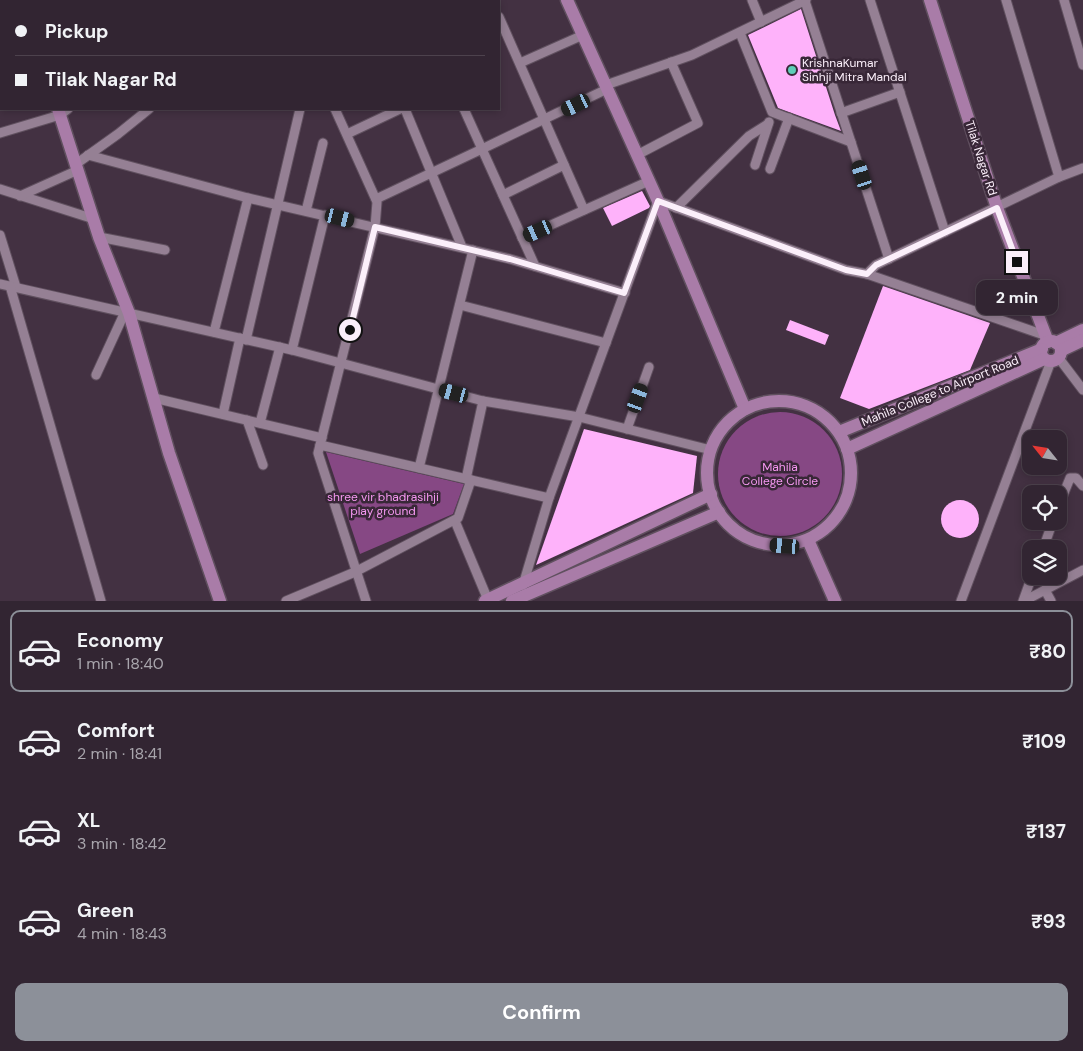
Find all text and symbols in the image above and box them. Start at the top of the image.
text: Pickup [45,19,109,44]
place label: KrishnaKumar Sinhji Mitra Mandal [802,55,907,85]
marker: KrishnaKumar Sinhji Mitra Mandal [786,64,798,76]
text: Tilak Nagar Rd [45,67,177,92]
car [559,92,592,118]
street label: Tilak Nagar Rd [961,118,1001,198]
car [850,158,873,192]
car [323,207,356,229]
car [521,218,554,244]
route end [1006,251,1028,273]
callout: 2 min [976,280,1058,314]
text: 2 min [996,287,1038,308]
route start [339,319,361,341]
street label: Mahila College to Airport Road [859,352,1021,430]
car [625,381,650,415]
car [437,382,470,404]
north arrow [1022,430,1068,475]
map controls [1022,430,1067,585]
park label: Mahila College Circle [742,459,818,489]
button: locate [1022,485,1067,530]
park label: shree vir bhadrasihji play ground [327,489,439,519]
car [769,537,800,555]
button: layers [1022,540,1067,585]
text: Economy [77,628,164,653]
icon: car [17,629,62,674]
text: ₹80 [1029,639,1066,664]
text: 1 min · 18:40 [77,653,164,674]
text: Comfort [77,718,155,743]
icon: car [17,719,62,764]
text: ₹109 [1022,729,1066,754]
text: 2 min · 18:41 [77,743,162,764]
text: XL [77,808,100,833]
icon: car [17,809,62,854]
text: ₹137 [1026,819,1066,844]
text: 3 min · 18:42 [77,833,167,854]
text: Green [77,898,134,923]
icon: car [17,899,62,944]
text: ₹93 [1031,909,1066,934]
text: 4 min · 18:43 [77,923,167,944]
button: Confirm [15,983,1068,1041]

